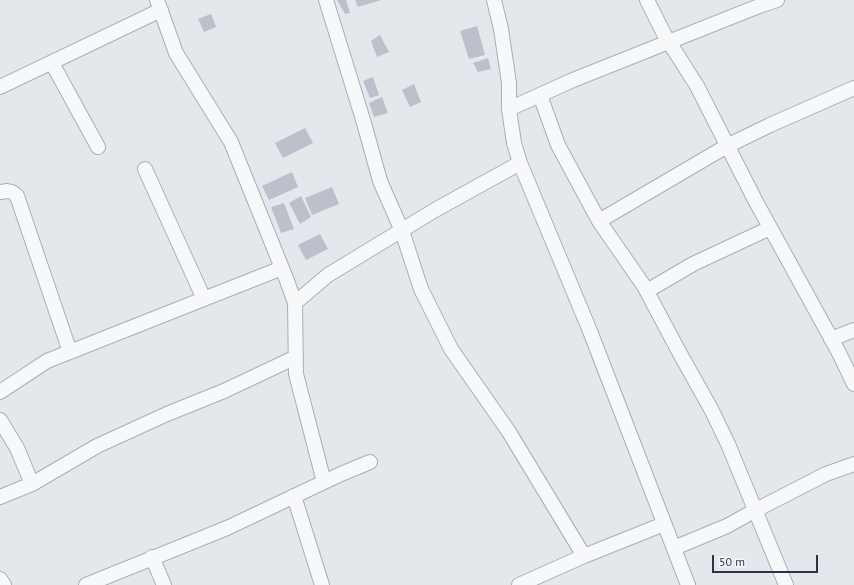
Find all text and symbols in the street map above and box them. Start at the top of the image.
scale bar [714,547,820,573]
text: 50 m [719,554,745,569]

